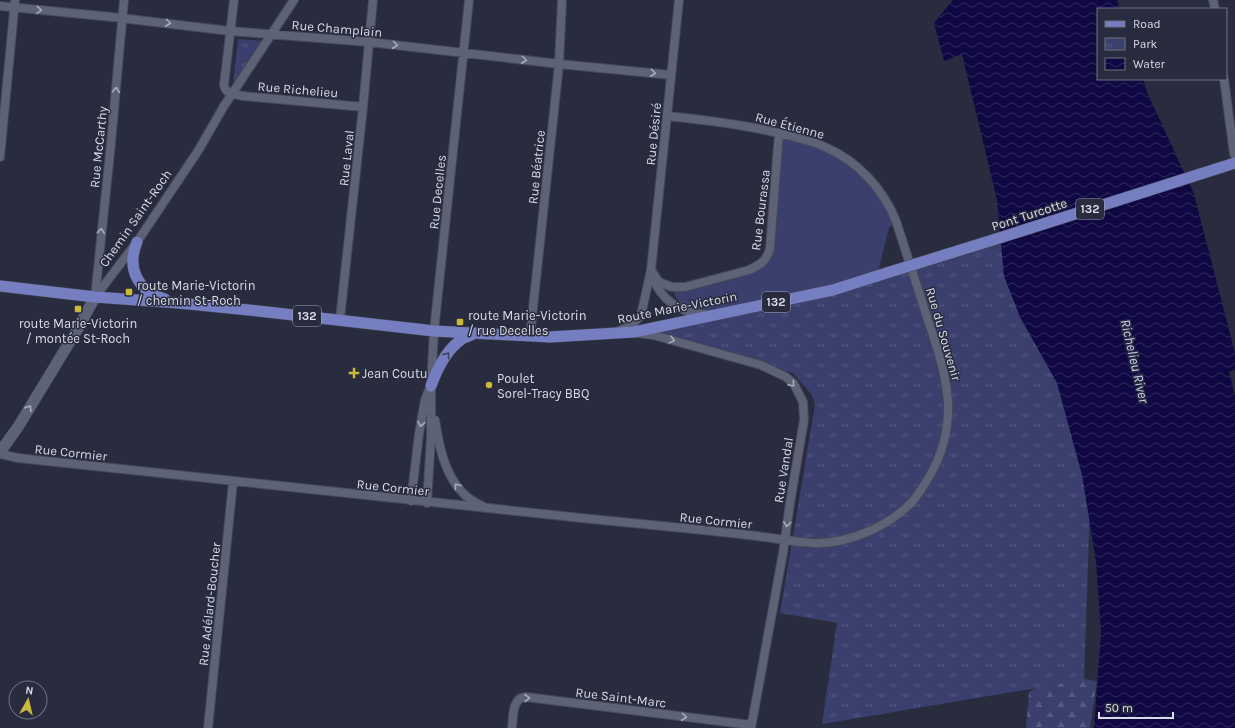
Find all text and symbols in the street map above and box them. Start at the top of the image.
one-way arrow [36,5,42,14]
legend [1097,8,1227,80]
street label: Rue Champlain [291,17,383,40]
text: Road [1133,17,1161,31]
one-way arrow [165,19,171,28]
text: Park [1133,37,1158,51]
one-way arrow [391,40,398,49]
one-way arrow [521,55,527,64]
text: Water [1133,57,1166,71]
one-way arrow [650,69,656,78]
street label: Rue Richelieu [257,79,339,100]
one-way arrow [111,87,120,93]
street label: Rue Désiré [643,102,664,166]
street label: Rue McCarthy [87,106,110,189]
street label: Rue Étienne [754,107,827,142]
street label: Rue Laval [336,129,357,187]
street label: Rue Béatrice [525,129,548,205]
street label: Rue Decelles [426,154,449,230]
street label: Chemin Saint-Roch [96,167,175,270]
street label: Rue Bourassa [748,169,773,251]
street label: Pont Turcotte [989,195,1069,234]
road number: 132 [1076,199,1104,219]
one-way arrow [97,228,106,234]
place label: route Marie-Victorin / chemin St-Roch [137,278,256,308]
street label: Rue du Souvenir [923,286,964,383]
marker: route Marie-Victorin / chemin St-Roch [124,287,134,297]
street label: Route Marie-Victorin [616,289,738,326]
road number: 132 [762,292,790,312]
marker: route Marie-Victorin / montée St-Roch [73,304,83,314]
road number: 132 [293,306,321,326]
place label: route Marie-Victorin / rue Decelles [468,308,587,338]
place label: route Marie-Victorin / montée St-Roch [19,316,137,346]
marker: route Marie-Victorin / rue Decelles [455,317,465,327]
water label: Richelieu River [1117,317,1153,406]
one-way arrow [668,335,675,344]
one-way arrow [442,352,450,359]
place label: Jean Coutu [362,366,428,381]
marker: Jean Coutu [349,368,359,378]
place label: Poulet Sorel-Tracy BBQ [497,371,589,401]
one-way arrow [788,379,795,387]
marker: Poulet Sorel-Tracy BBQ [484,380,494,390]
one-way arrow [24,405,32,412]
one-way arrow [417,420,426,427]
street label: Rue Vandal [771,436,796,504]
street label: Rue Cormier [34,441,108,464]
street label: Rue Cormier [356,476,430,499]
one-way arrow [455,483,462,490]
street label: Rue Cormier [679,509,753,532]
one-way arrow [783,520,792,527]
street label: Rue Adélard-Boucher [196,541,223,667]
north arrow [8,680,48,720]
text: N [25,684,34,698]
street label: Rue Saint-Marc [575,684,667,711]
one-way arrow [524,694,530,702]
scale bar [1099,694,1173,720]
text: 50 m [1105,701,1133,715]
one-way arrow [681,712,687,721]

